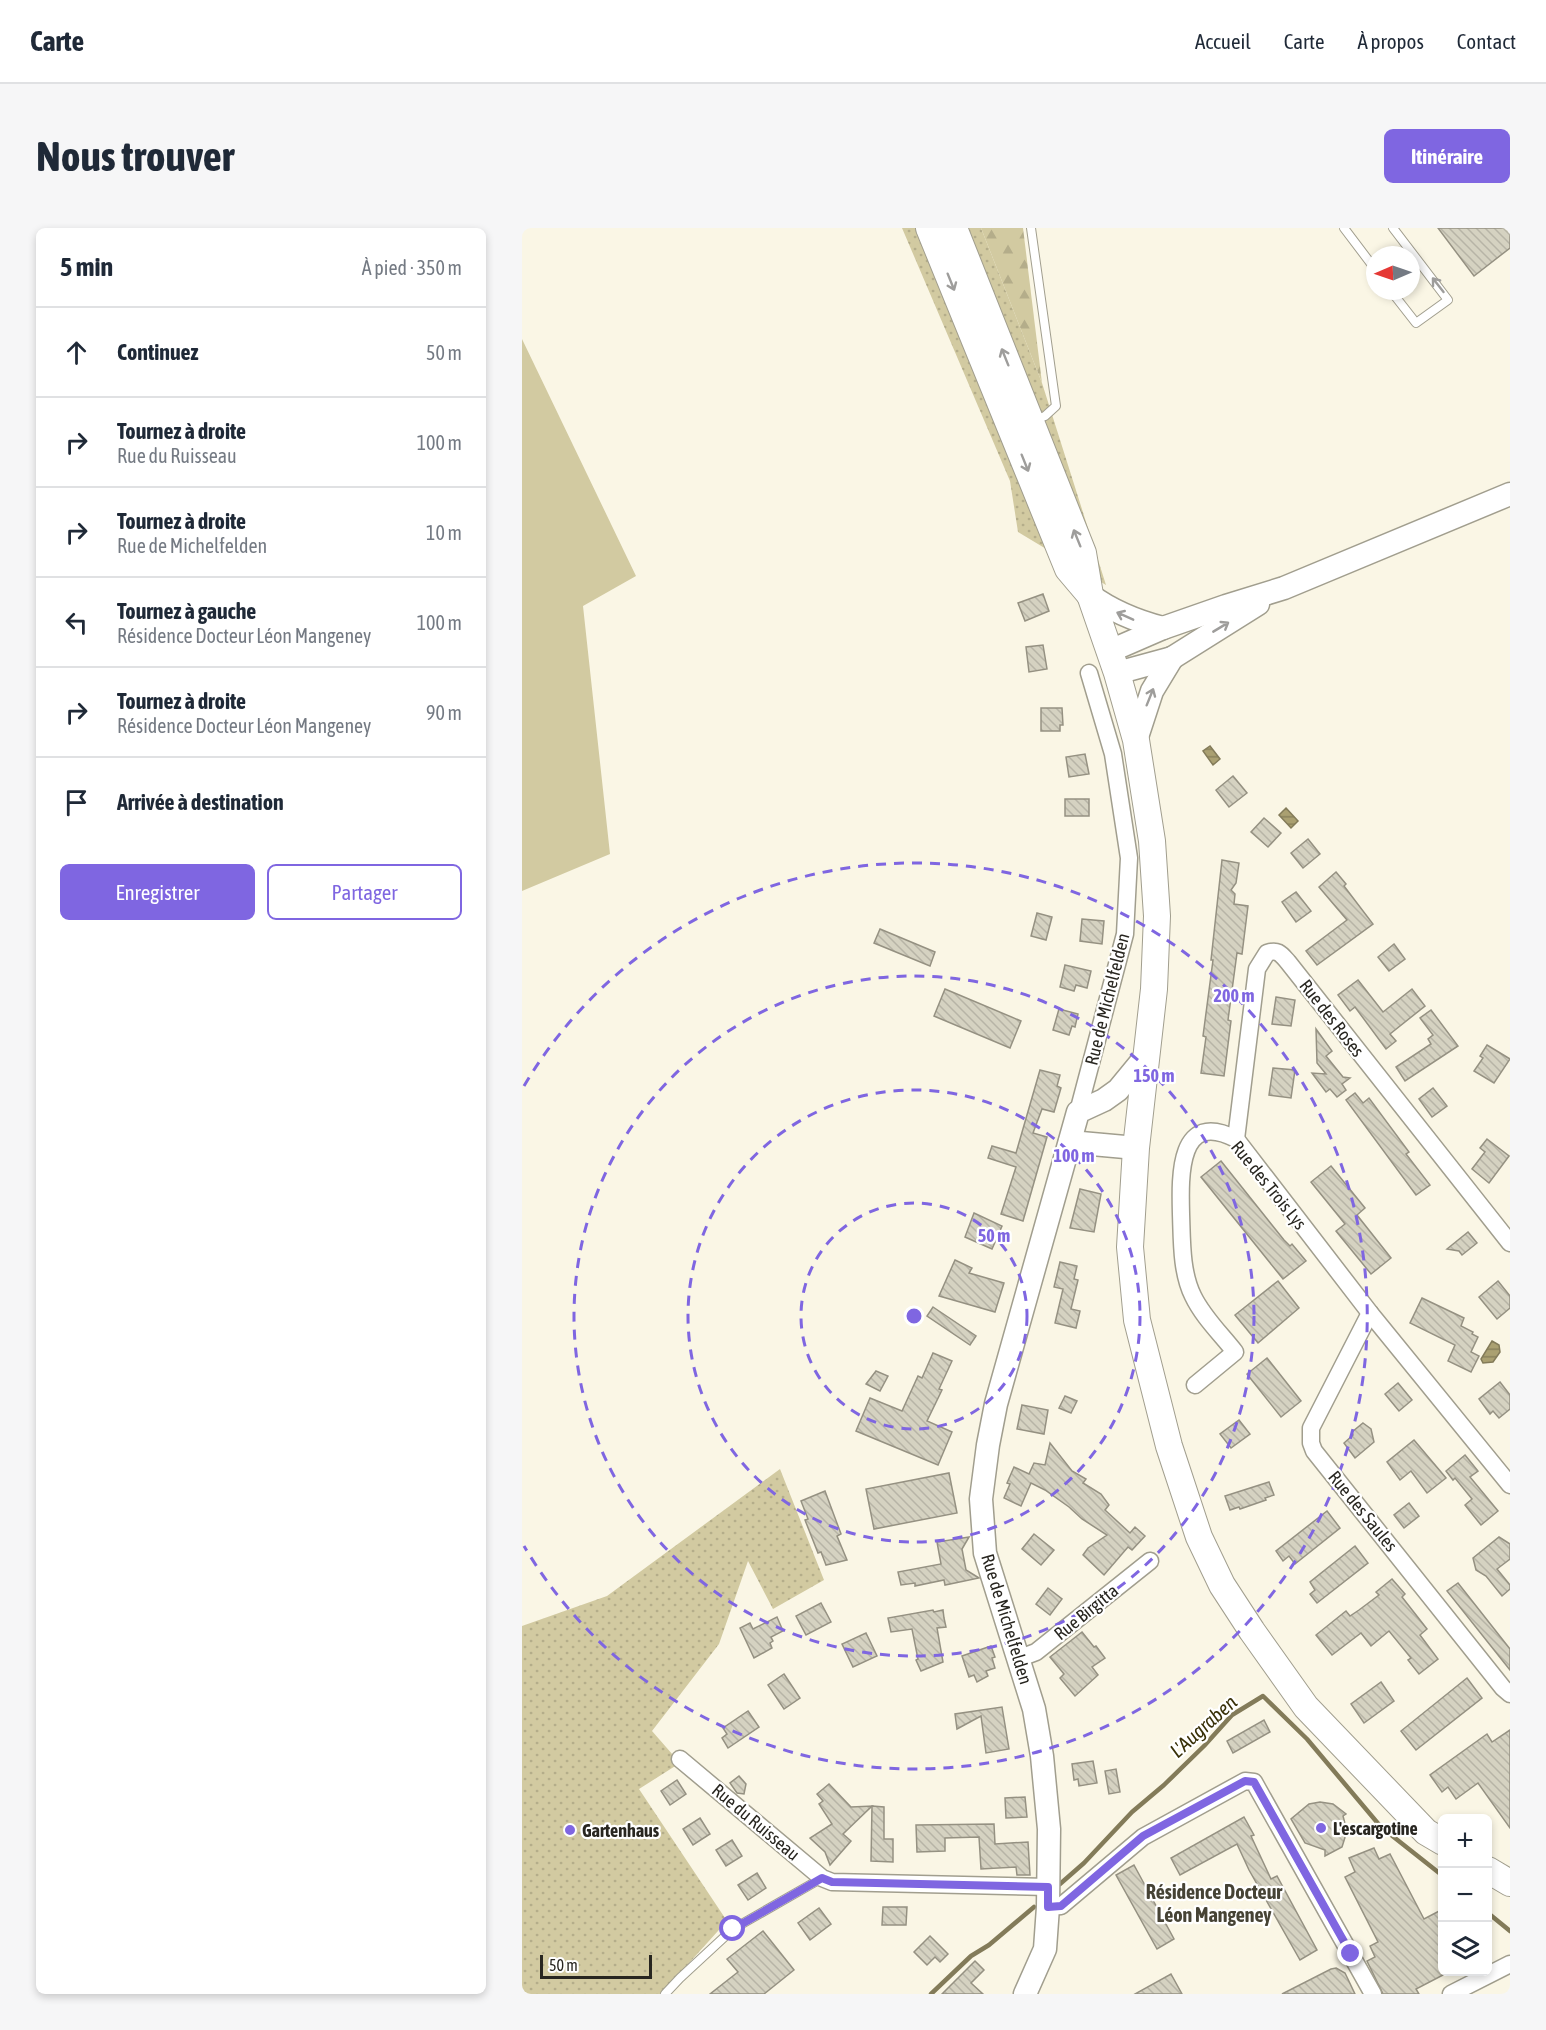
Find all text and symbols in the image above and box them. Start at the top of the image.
text: Carte [30,25,84,57]
text: Accueil [1195,29,1251,53]
text: Carte [1284,29,1324,53]
text: À propos [1357,29,1424,53]
text: Contact [1457,29,1516,53]
button: Itinéraire [1384,129,1510,183]
text: Nous trouver [36,132,234,180]
north arrow [1366,246,1420,300]
text: 5 min [60,252,113,282]
text: À pied · 350 m [362,256,462,279]
one-way arrow [946,272,957,291]
one-way arrow [1431,278,1444,294]
icon: ahead [60,336,93,369]
text: Continuez [117,339,199,365]
text: 50 m [426,341,462,364]
one-way arrow [999,349,1010,367]
text: Tournez à droite [117,418,246,444]
icon: right [60,426,93,459]
text: 100 m [417,431,462,454]
text: Rue du Ruisseau [117,444,237,467]
one-way arrow [1020,453,1031,471]
text: Tournez à droite [117,508,246,534]
icon: right [60,516,93,549]
text: 10 m [426,521,462,544]
one-way arrow [1071,530,1082,548]
text: Rue de Michelfelden [117,534,267,557]
text: Tournez à gauche [117,598,256,624]
icon: left [60,606,93,639]
one-way arrow [1116,610,1134,621]
text: 100 m [417,611,462,634]
one-way arrow [1212,621,1229,633]
text: Résidence Docteur Léon Mangeney [117,624,371,647]
text: Tournez à droite [117,688,246,714]
one-way arrow [1145,688,1156,707]
icon: right [60,696,93,729]
text: 90 m [426,701,462,724]
text: Résidence Docteur Léon Mangeney [117,714,371,737]
icon: arrive [60,786,93,819]
text: Arrivée à destination [117,789,284,815]
button: Enregistrer [60,864,255,920]
button: Partager [267,864,462,920]
street label: Rue de Michelfelden [1080,931,1134,1067]
street label: Rue des Roses [1295,975,1369,1061]
text: 200 m [1214,985,1254,1006]
text: 150 m [1134,1065,1174,1086]
street label: Rue des Trois Lys [1227,1137,1311,1233]
text: 100 m [1054,1145,1094,1166]
text: 50 m [978,1225,1010,1246]
centre of rings [904,1306,924,1326]
street label: Rue des Saules [1324,1466,1402,1556]
street label: Rue de Michelfelden [977,1551,1037,1687]
street label: Rue Birgitta [1050,1580,1122,1644]
water label: L'Augraben [1165,1690,1241,1762]
street label: Rue du Ruisseau [708,1779,804,1865]
map controls [1438,1814,1492,1976]
button: + [1438,1814,1492,1868]
place label: L'escargotine [1333,1818,1418,1839]
place label: Gartenhaus [582,1820,660,1841]
marker: L'escargotine [1314,1821,1328,1835]
marker: Gartenhaus [563,1823,577,1837]
button: − [1438,1868,1492,1922]
district label: Résidence Docteur Léon Mangeney [1146,1880,1283,1926]
route start [719,1915,745,1941]
button: layers [1438,1922,1492,1976]
route end [1337,1940,1363,1966]
scale bar [540,1952,652,1980]
text: 50 m [549,1956,578,1974]

